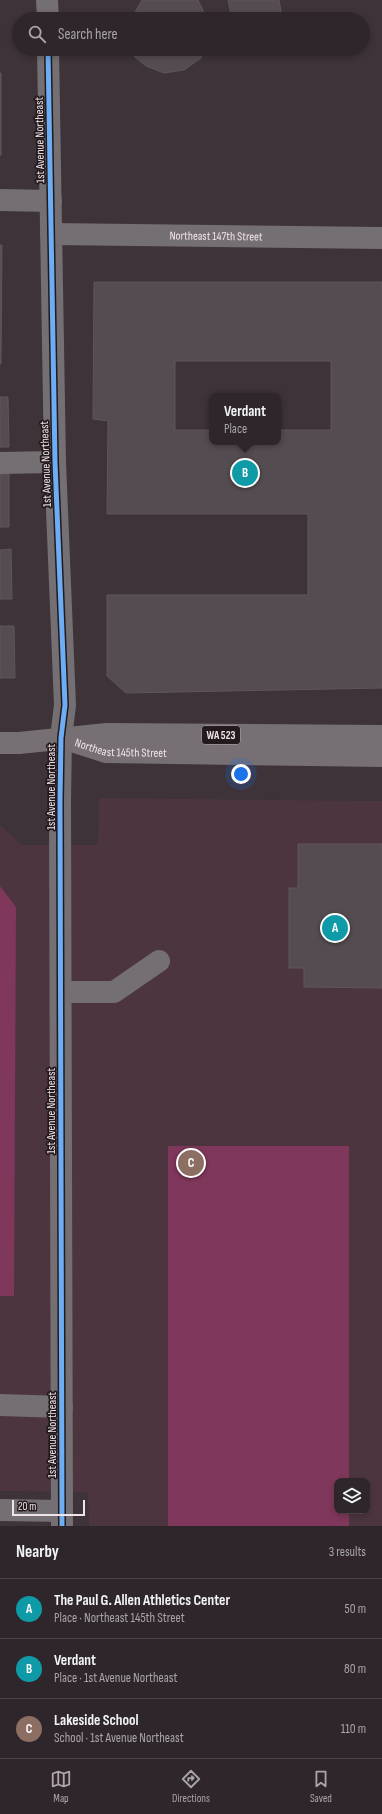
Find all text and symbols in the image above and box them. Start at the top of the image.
search box [12,12,370,56]
icon: search [26,23,48,45]
text: Search here [58,25,118,44]
street label: 1st Avenue Northeast [32,96,48,183]
street label: Northeast 147th Street [169,228,263,244]
popup [209,393,281,445]
text: Verdant [224,402,266,421]
street label: 1st Avenue Northeast [37,420,55,507]
text: Place [224,421,247,437]
pin: B [232,458,258,488]
road number: WA 523 [202,726,240,744]
street label: Northeast 145th Street [73,735,167,760]
street label: 1st Avenue Northeast [44,744,59,830]
your location [231,764,251,784]
pin: A [322,913,348,943]
street label: 1st Avenue Northeast [44,1068,59,1154]
pin: C [178,1148,204,1178]
street label: 1st Avenue Northeast [45,1392,60,1478]
map controls [334,1478,370,1514]
button: layers [334,1478,370,1514]
scale bar [12,1498,85,1517]
text: 20 m [18,1500,36,1513]
text: Nearby [16,1542,59,1562]
text: 3 results [329,1544,366,1560]
text: The Paul G. Allen Athletics Center [54,1591,230,1610]
text: A [26,1601,32,1617]
text: 50 m [345,1601,366,1617]
text: Place · Northeast 145th Street [54,1610,185,1626]
text: Verdant [54,1651,96,1670]
text: B [26,1661,32,1677]
text: 80 m [344,1661,366,1677]
text: Place · 1st Avenue Northeast [54,1670,177,1686]
text: Lakeside School [54,1711,139,1730]
text: C [26,1721,32,1737]
text: 110 m [341,1721,366,1737]
text: School · 1st Avenue Northeast [54,1730,184,1746]
tab: Map [50,1768,72,1805]
tab: Directions [172,1768,210,1805]
tab: Saved [310,1768,332,1805]

